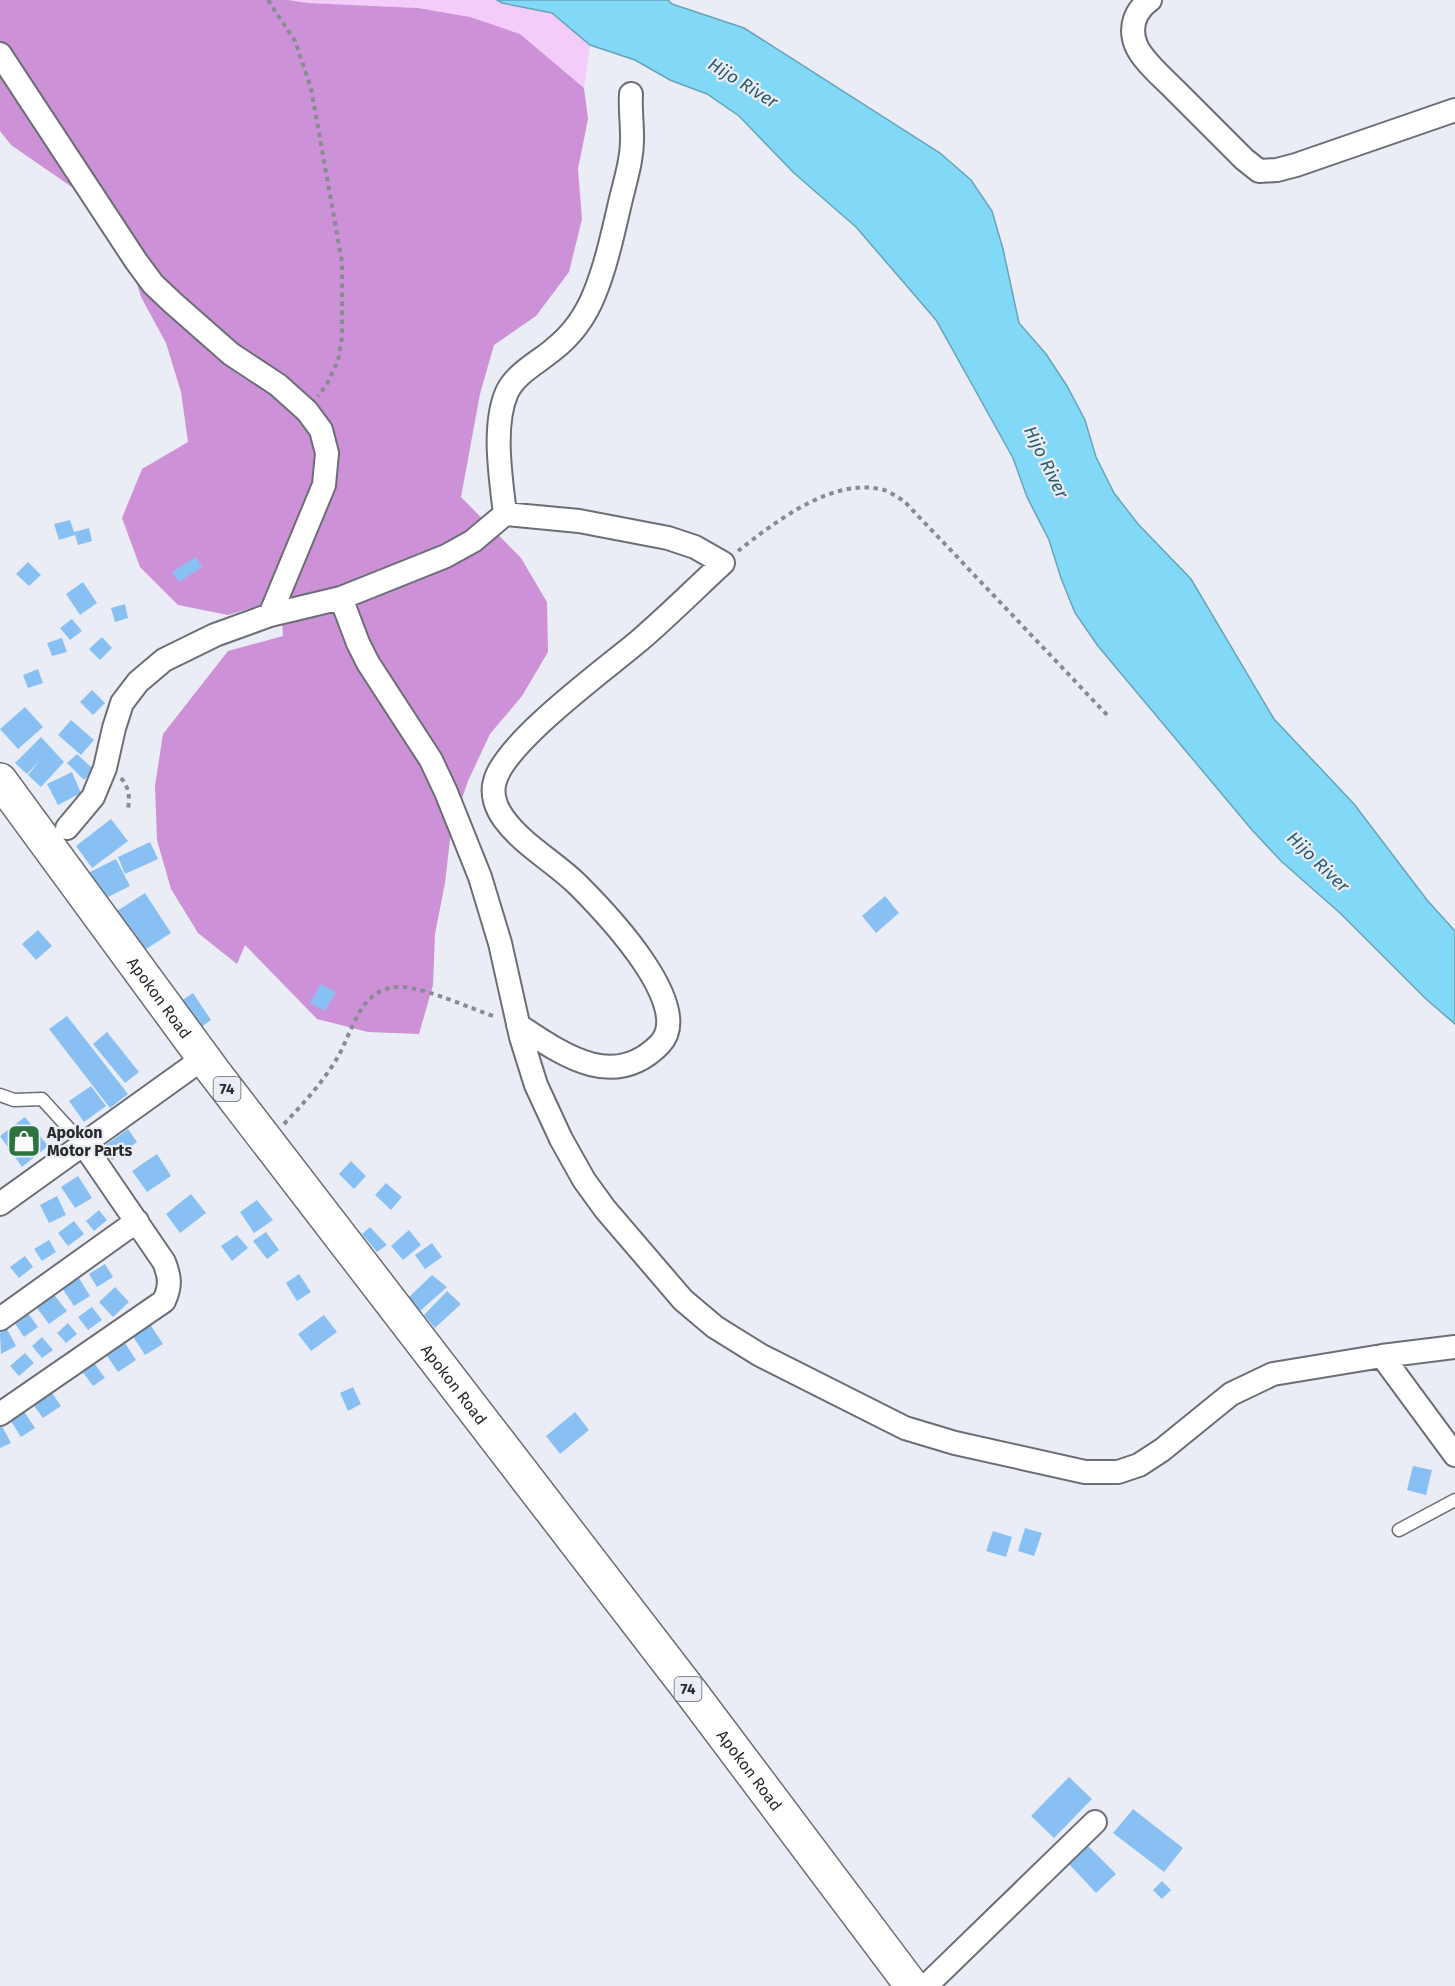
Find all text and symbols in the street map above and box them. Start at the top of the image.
water label: Hijo River [704,53,783,114]
water label: Hijo River [1019,422,1073,503]
water label: Hijo River [1282,827,1354,898]
street label: Apokon Road [124,953,196,1042]
road number: 74 [214,1077,240,1101]
shop icon: Apokon Motor Parts [6,1123,42,1159]
place label: Apokon Motor Parts [46,1123,132,1160]
street label: Apokon Road [417,1340,491,1428]
road number: 74 [674,1677,702,1701]
street label: Apokon Road [713,1726,786,1814]

